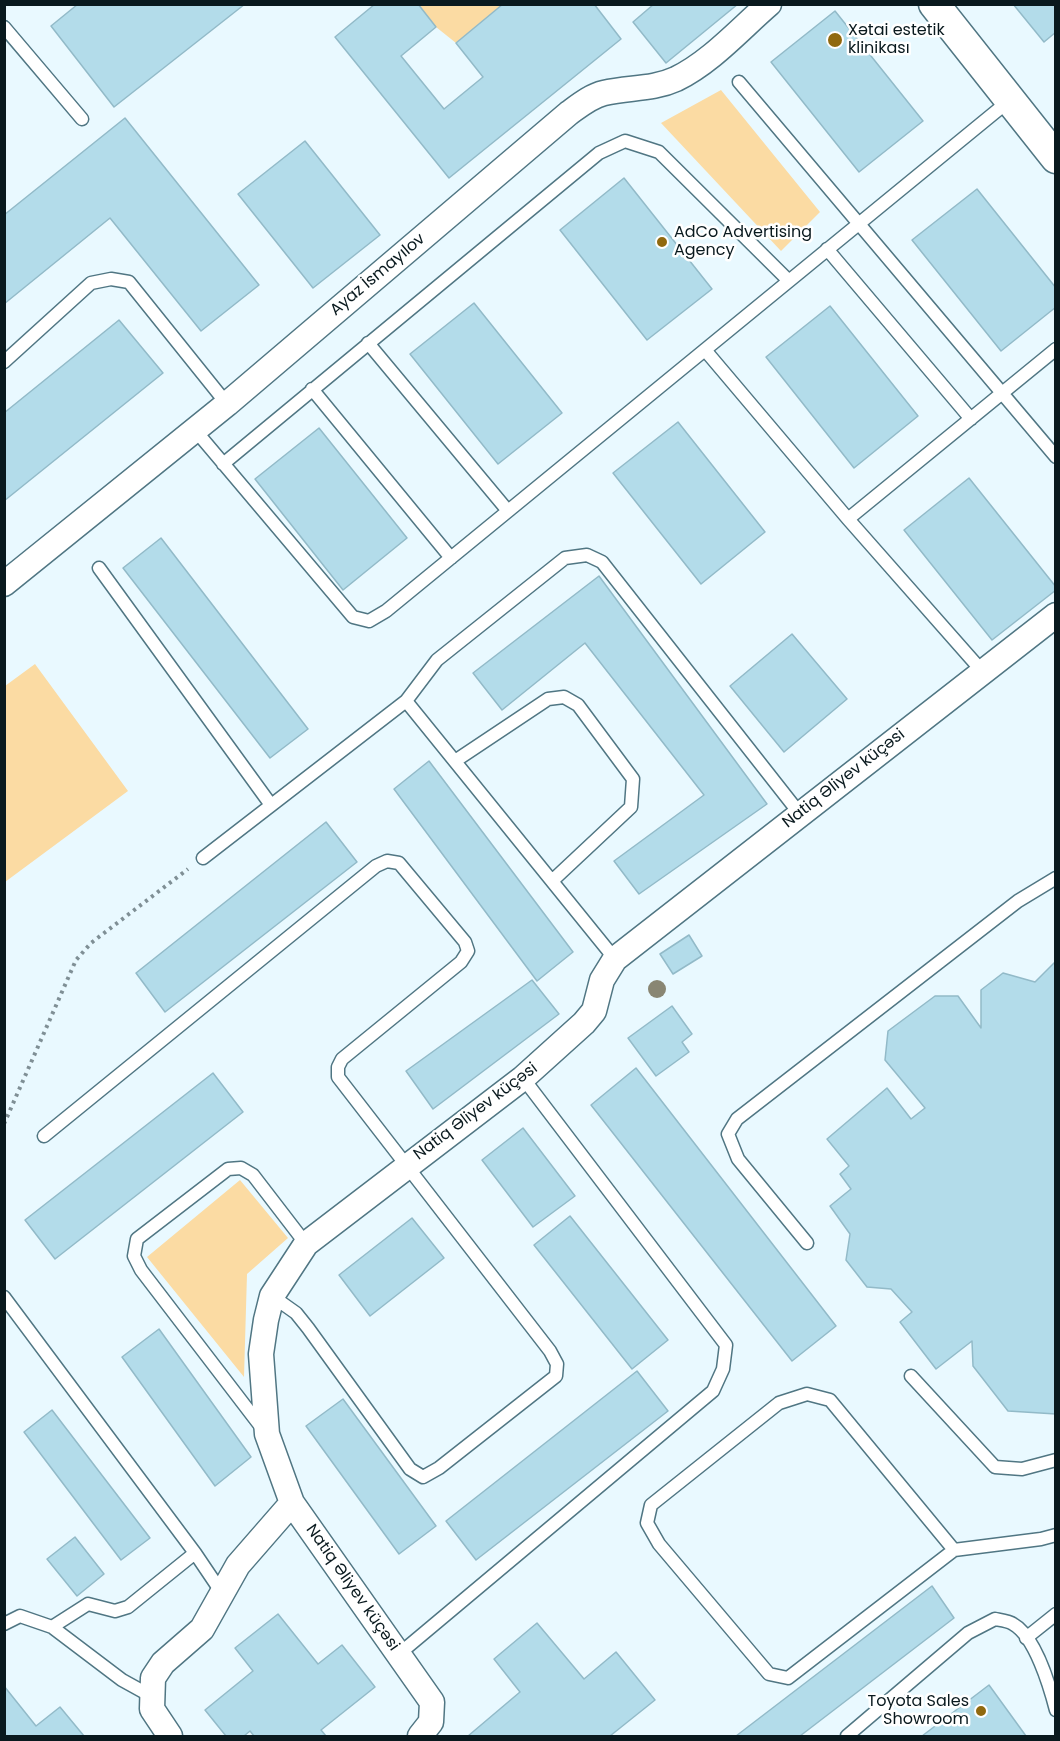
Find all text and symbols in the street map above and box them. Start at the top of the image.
place label: Xətai estetik klinikası [848,21,945,59]
marker: Xətai estetik klinikası [826,31,844,49]
place label: AdCo Advertising Agency [674,223,812,261]
street label: Ayaz İsmayılov [327,230,429,320]
marker: AdCo Advertising Agency [655,235,669,249]
street label: Natiq Əliyev küçəsi [779,725,909,833]
street label: Natiq Əliyev küçəsi [410,1059,542,1165]
street label: Natiq Əliyev küçəsi [301,1521,403,1655]
place label: Toyota Sales Showroom [868,1692,969,1730]
marker: Toyota Sales Showroom [974,1704,988,1718]

